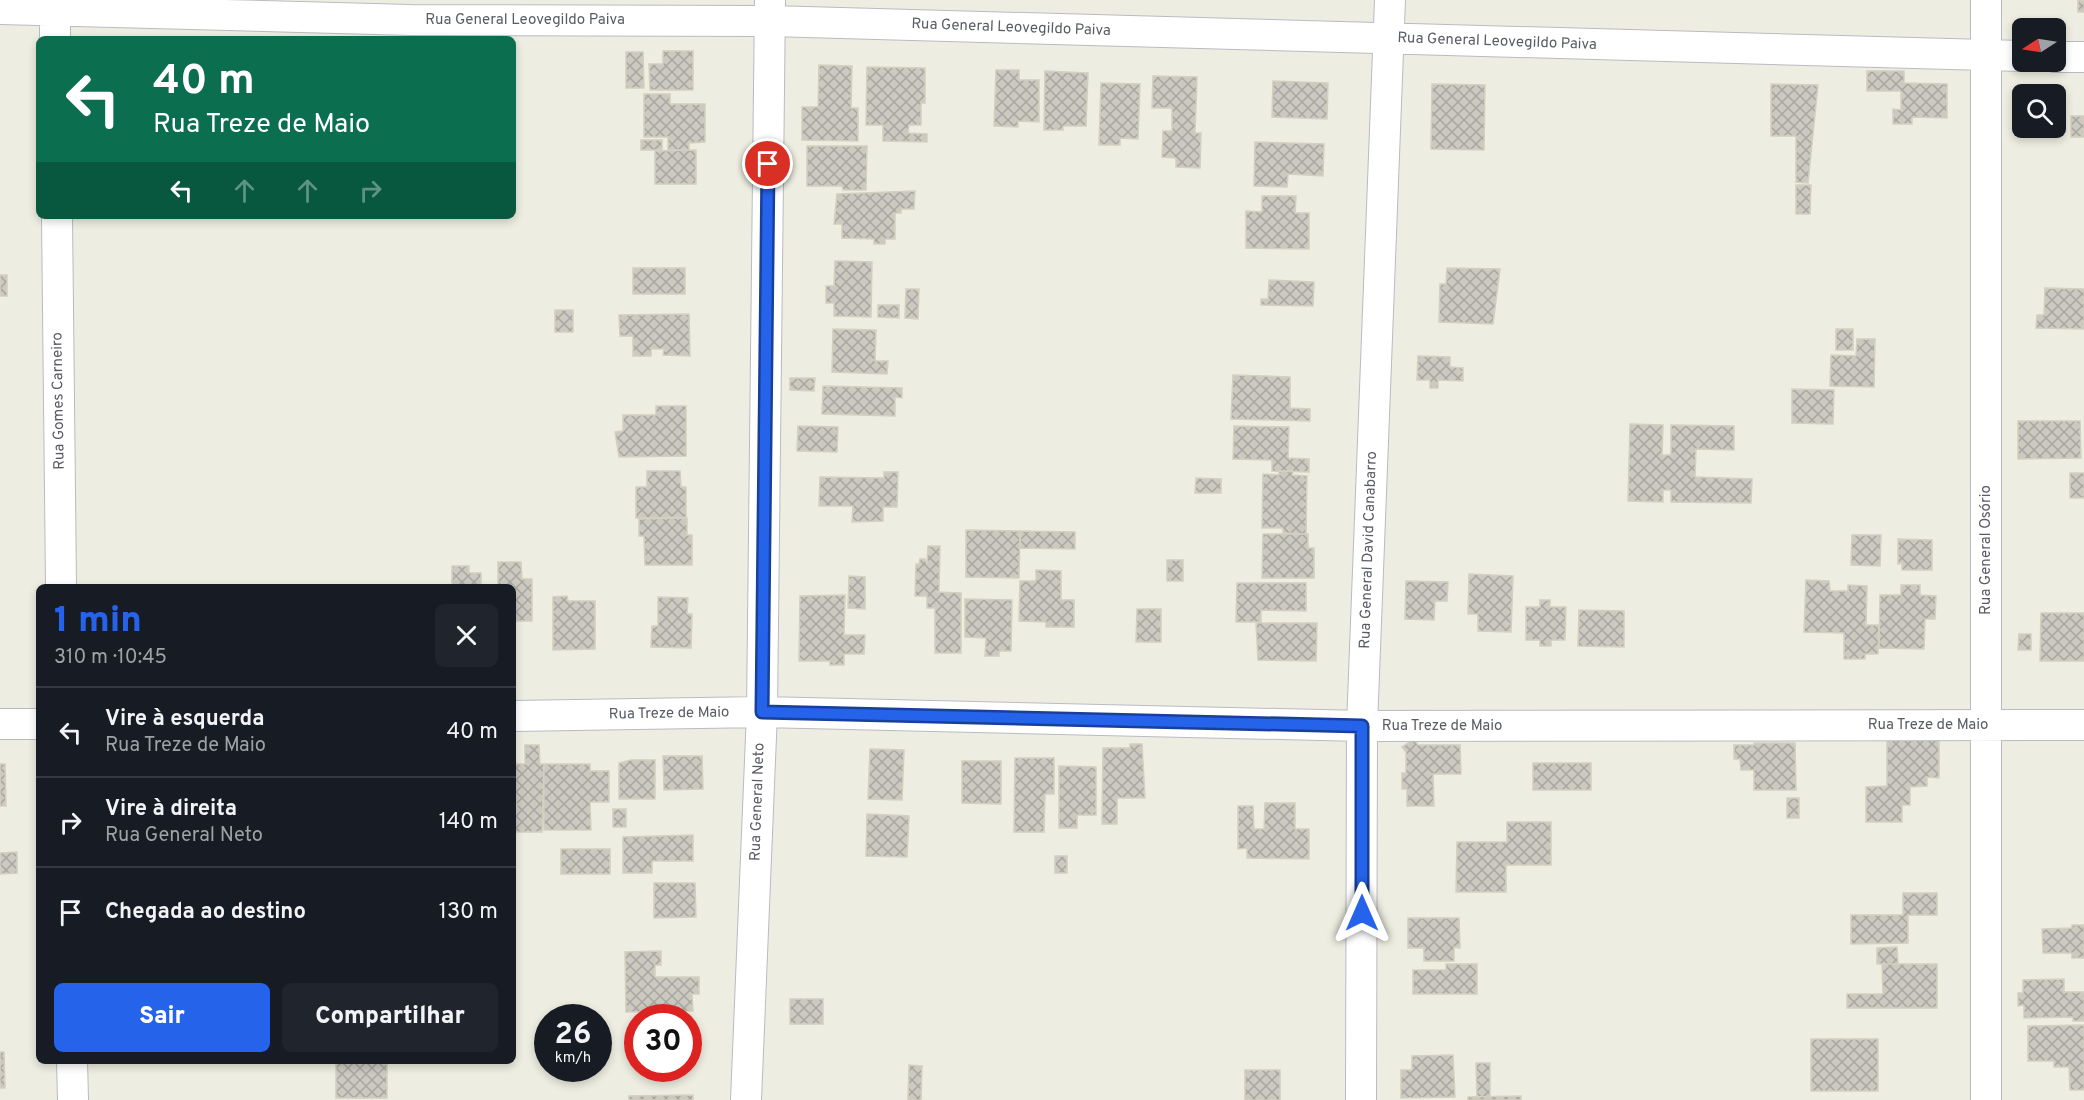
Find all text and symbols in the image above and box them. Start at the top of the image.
street label: Rua General Leovegildo Paiva [425,11,625,30]
street label: Rua General Leovegildo Paiva [911,15,1111,41]
north arrow [2012,18,2066,72]
map controls [2012,18,2066,138]
street label: Rua General Leovegildo Paiva [1397,29,1597,55]
text: 40 m [153,56,255,109]
icon: left [54,60,132,138]
button: search [2012,84,2066,138]
text: Rua Treze de Maio [153,108,370,142]
pin [742,138,793,189]
icon: arrive [751,147,784,180]
icon: left [165,174,198,207]
icon: ahead [228,174,261,207]
icon: ahead [291,174,324,207]
icon: right [354,174,387,207]
street label: Rua Gomes Carneiro [48,332,70,470]
street label: Rua General David Canabarro [1356,451,1382,649]
street label: Rua General Osório [1977,485,1996,615]
text: 1 min [54,599,142,645]
button: close [435,604,498,667]
text: 310 m · 10:45 [54,645,167,671]
street label: Rua Treze de Maio [609,703,729,725]
text: Vire à esquerda [105,706,264,733]
icon: left [54,716,87,749]
street label: Rua Treze de Maio [1868,716,1988,735]
street label: Rua Treze de Maio [1382,717,1502,736]
text: 40 m [446,719,498,746]
text: Rua Treze de Maio [105,733,266,759]
street label: Rua General Neto [746,742,770,862]
text: Vire à direita [105,796,237,823]
icon: right [54,806,87,839]
text: 140 m [439,809,498,836]
text: Rua General Neto [105,823,263,849]
position arrow [1330,881,1394,945]
icon: arrive [54,896,87,929]
text: Chegada ao destino [105,899,306,926]
text: 130 m [439,899,498,926]
button: Sair [54,983,270,1052]
button: Compartilhar [282,983,498,1052]
speed limit sign: 30 [624,1004,702,1082]
text: 26 [555,1017,591,1054]
text: km/h [555,1049,591,1068]

